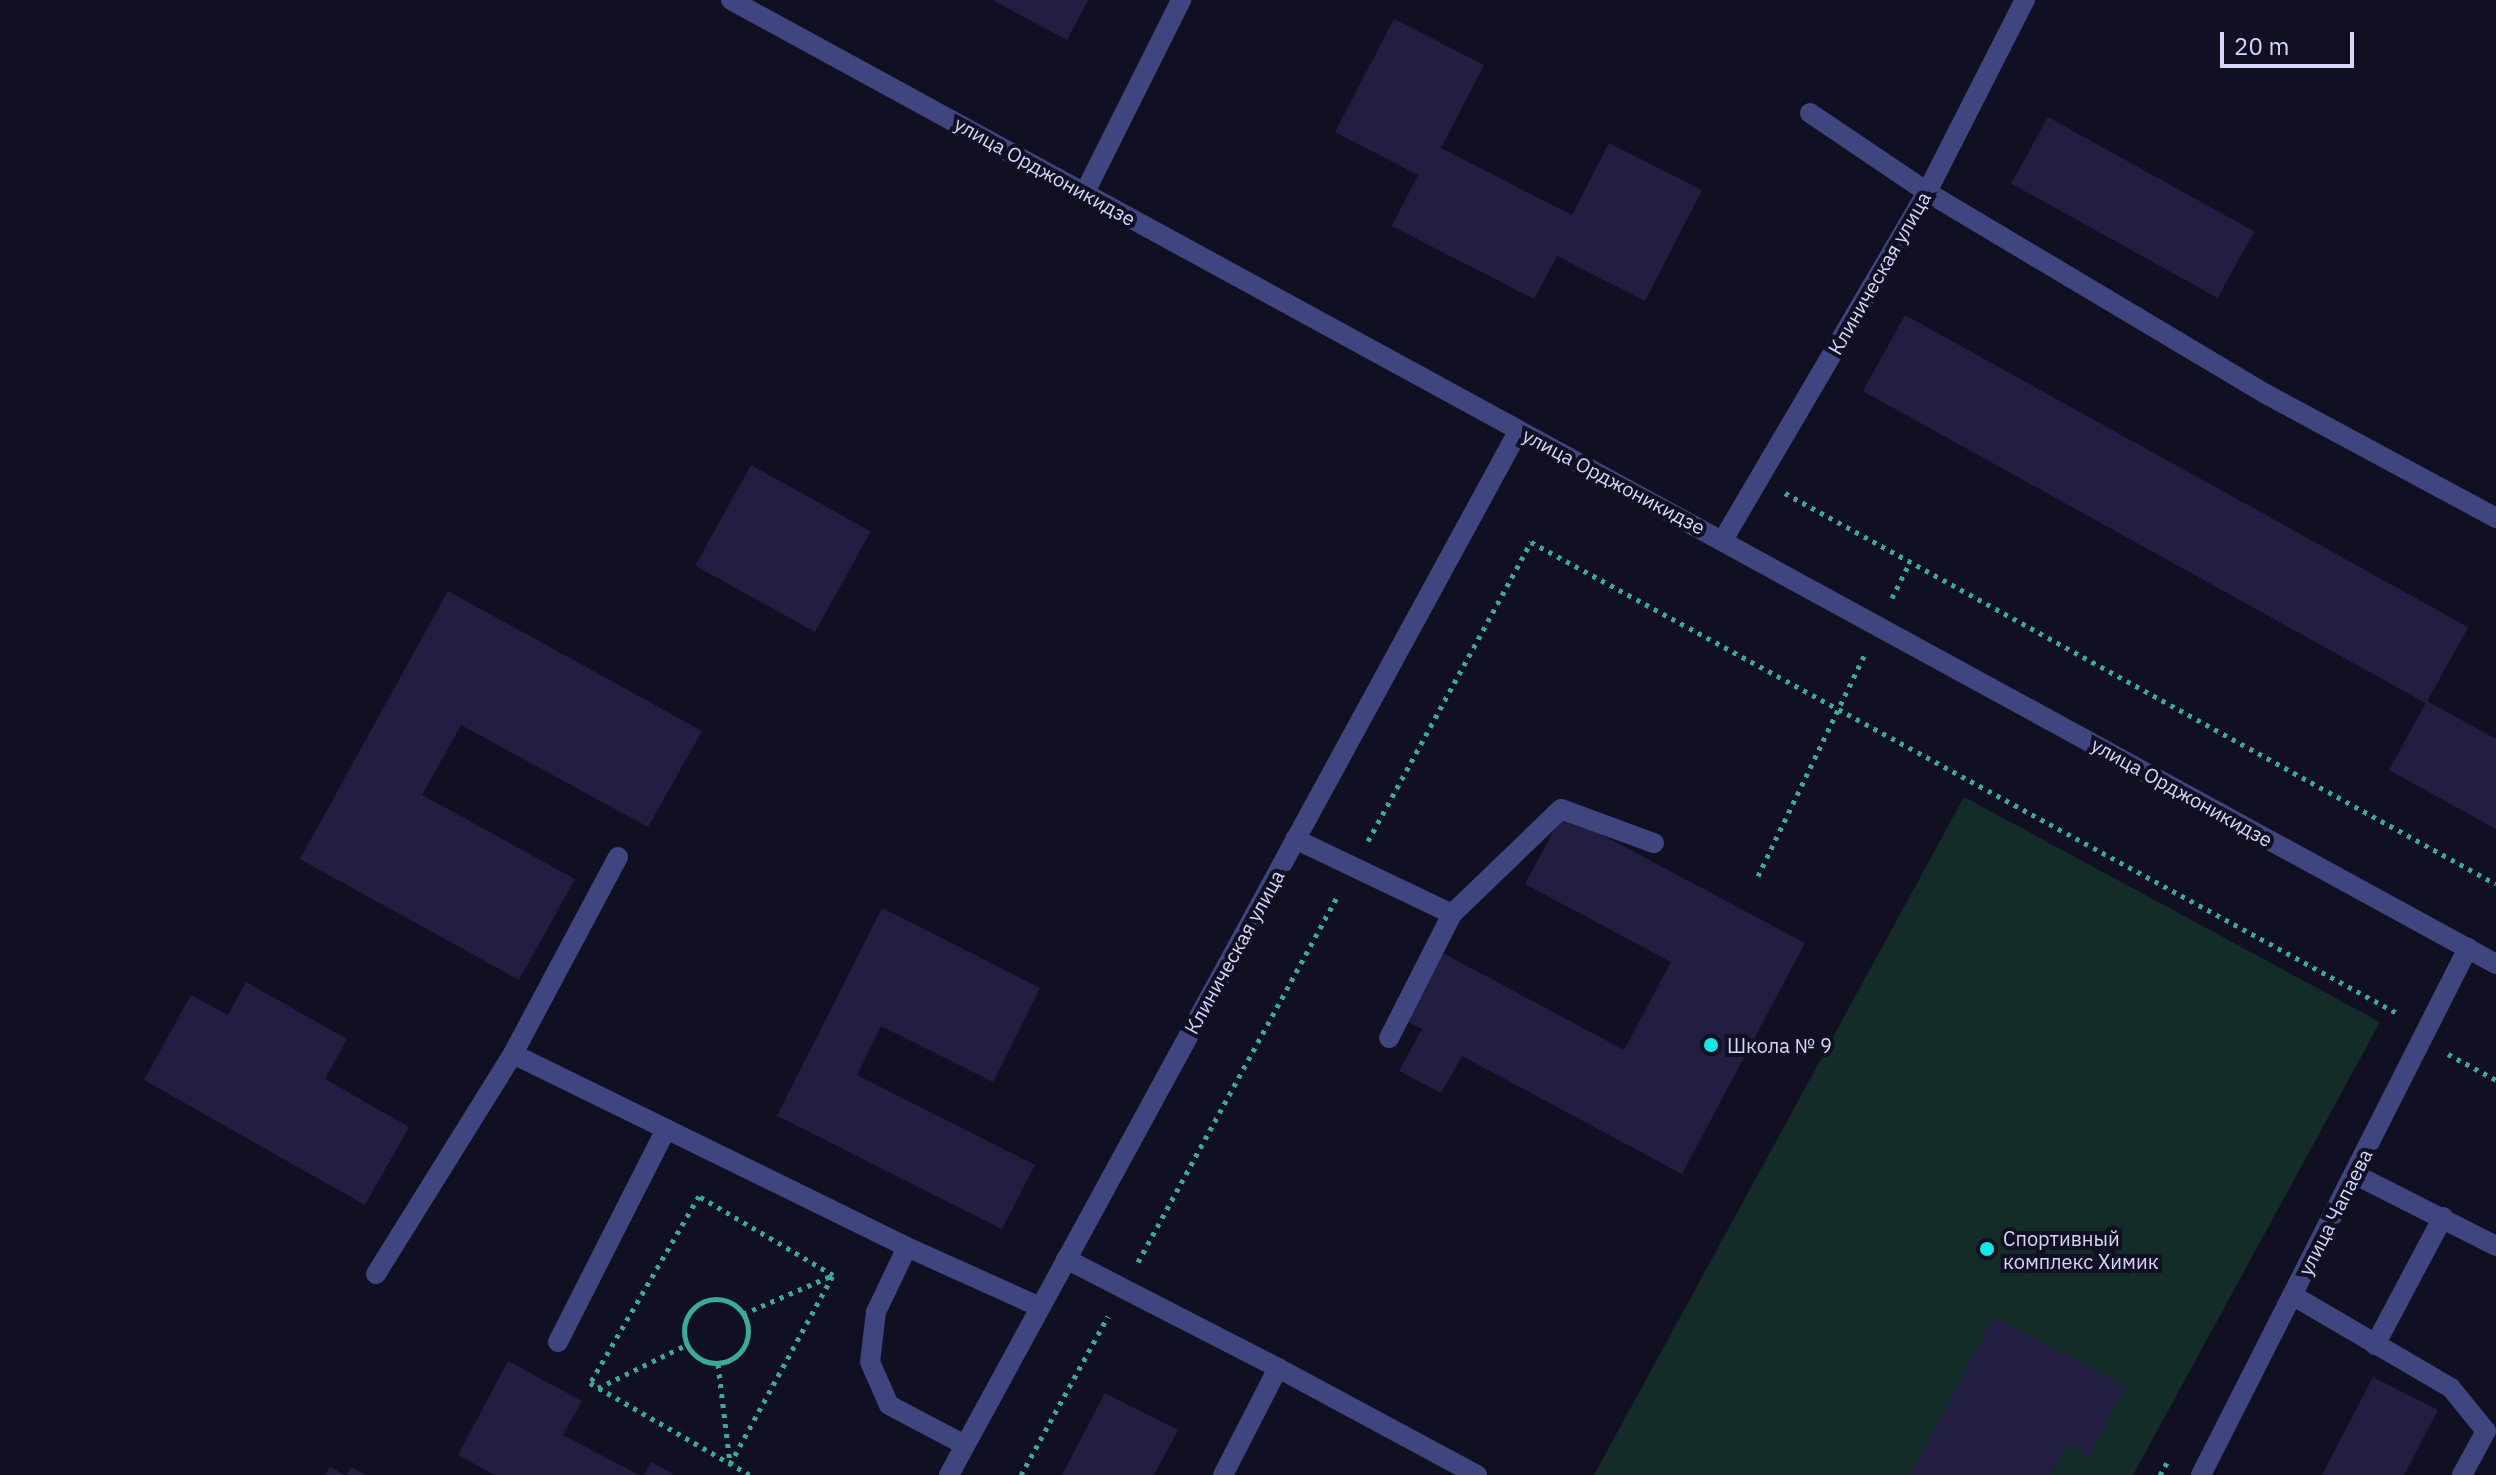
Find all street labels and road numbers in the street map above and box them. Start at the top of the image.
street label: улица Орджоникидзе [950,111,1140,231]
street label: Клиническая улица [1823,187,1935,359]
street label: улица Орджоникидзе [1519,423,1709,539]
street label: улица Орджоникидзе [2087,732,2277,852]
street label: Клиническая улица [1179,866,1289,1038]
street label: улица Чапаева [2293,1145,2377,1279]

